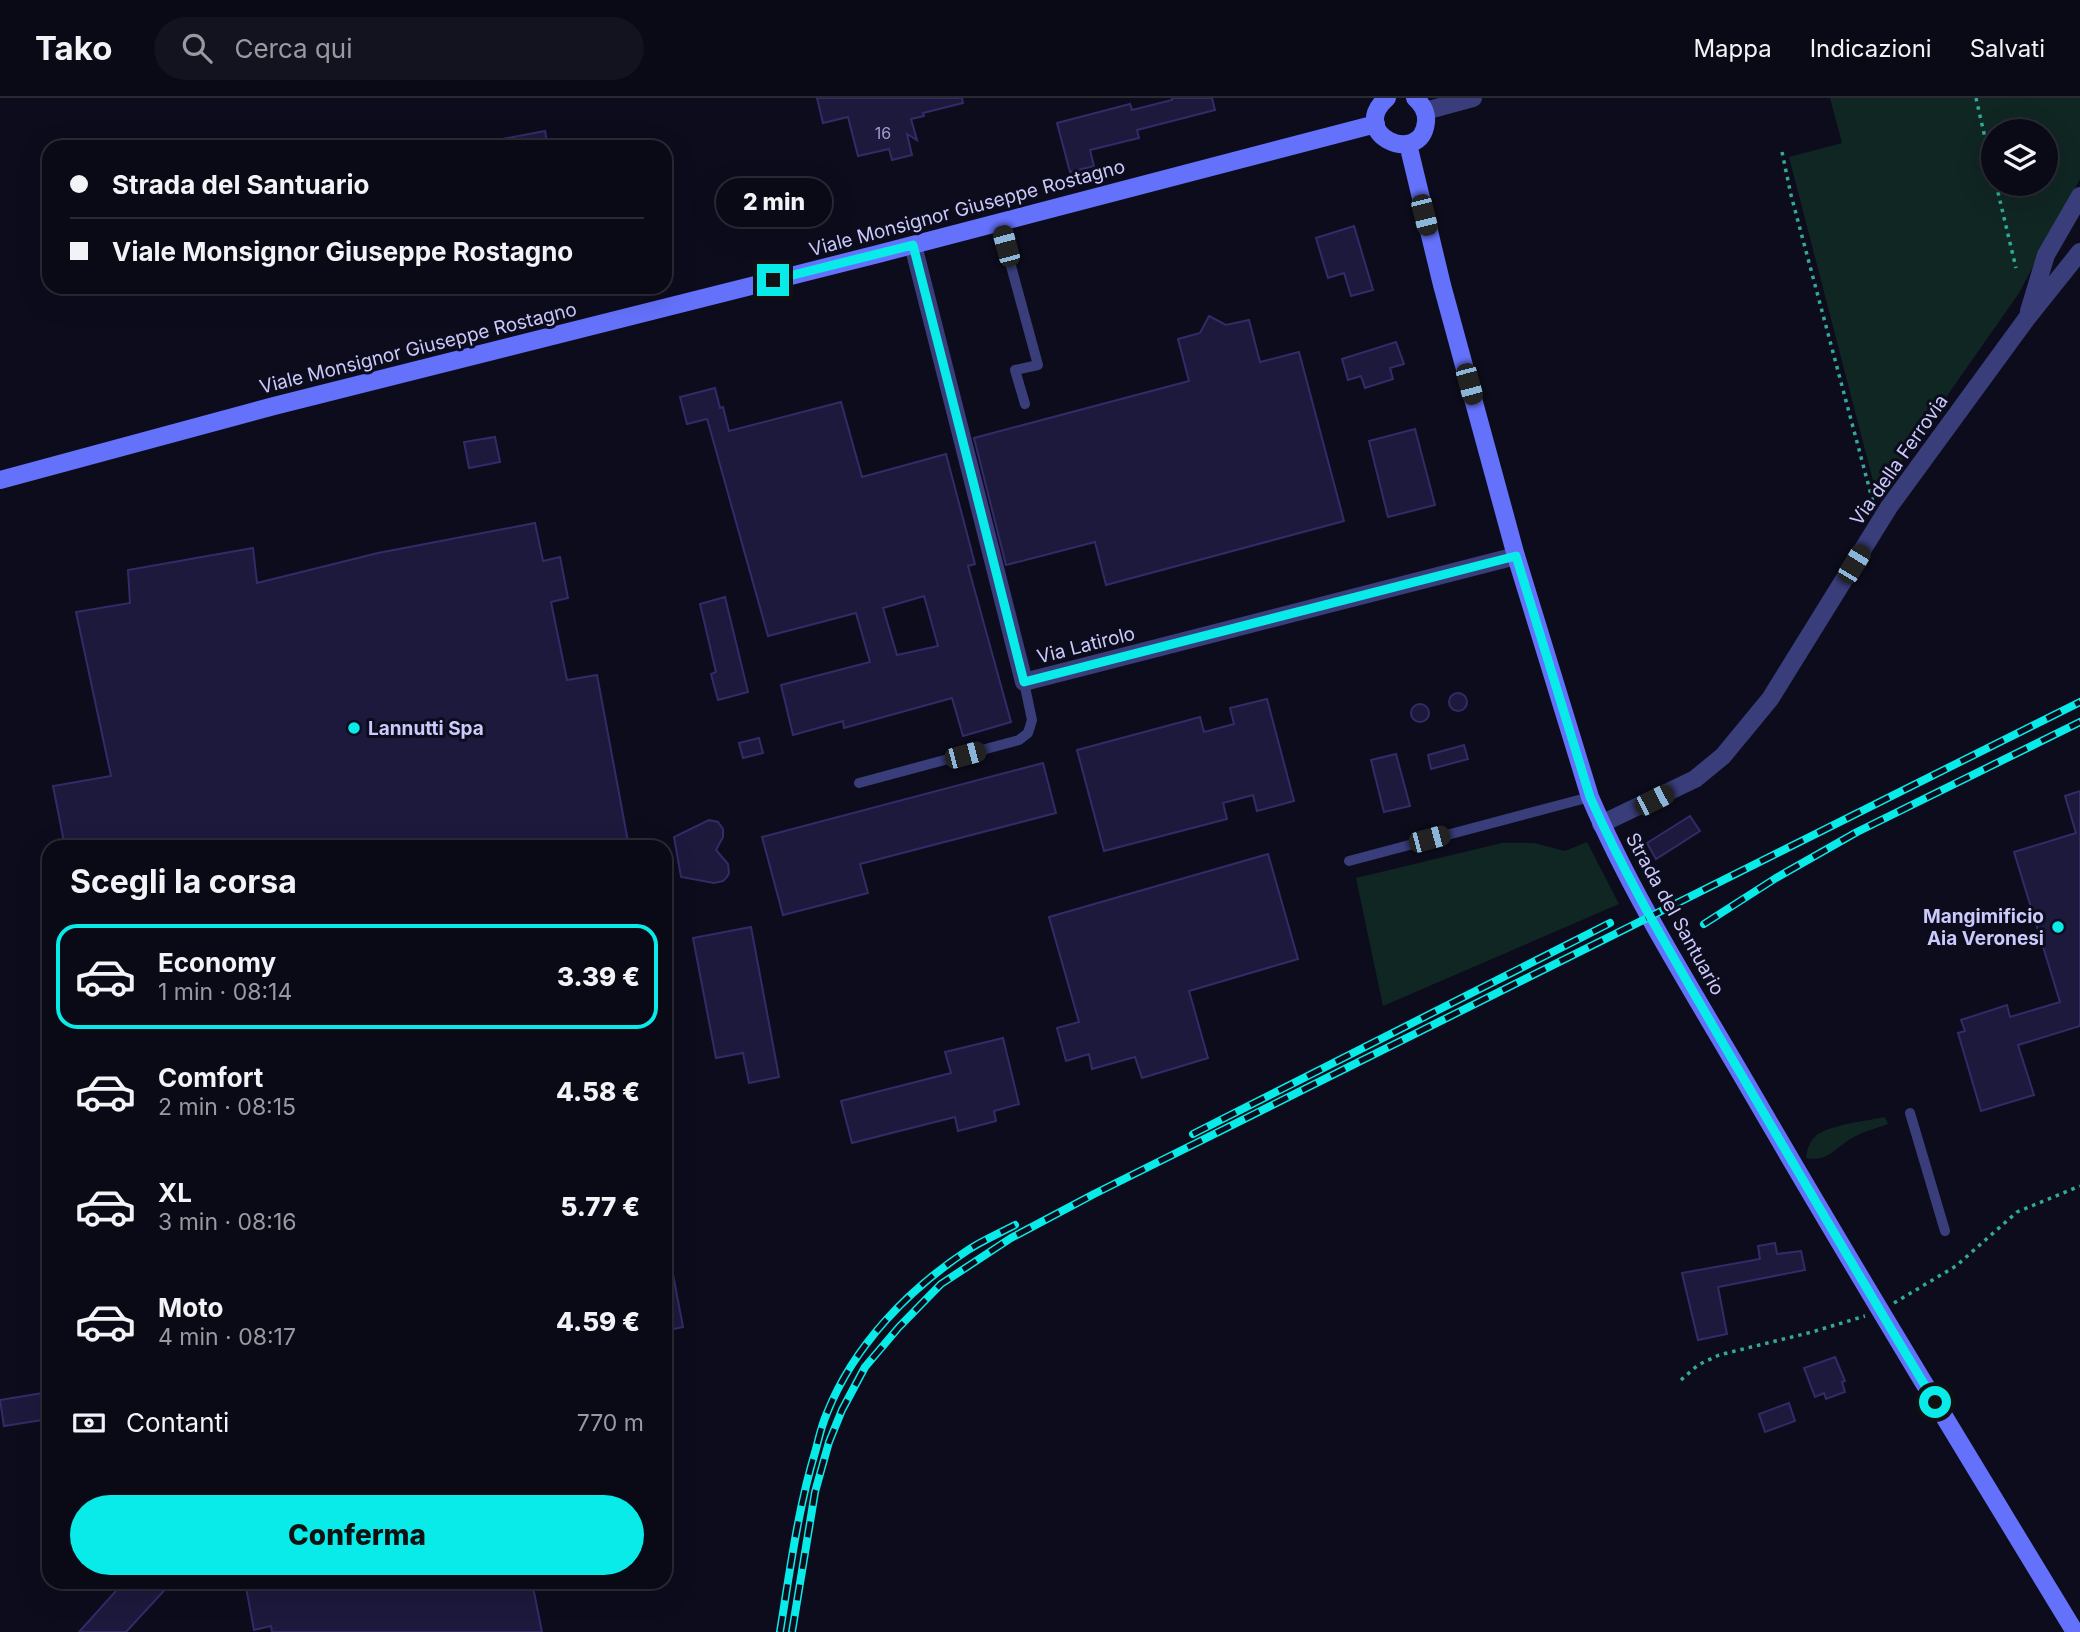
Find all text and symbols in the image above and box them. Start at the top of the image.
search box [154,17,644,80]
text: Tako [35,28,112,68]
icon: search [178,29,216,67]
text: Cerca qui [234,33,353,64]
text: Mappa [1693,34,1772,63]
text: Indicazioni [1810,34,1932,63]
text: Salvati [1970,34,2045,63]
map controls [1981,119,2058,196]
button: layers [1981,119,2058,196]
house number: 16 [875,123,891,143]
street label: Viale Monsignor Giuseppe Rostagno [807,155,1127,261]
text: Strada del Santuario [112,169,369,200]
callout: 2 min [715,178,831,228]
text: 2 min [743,188,805,216]
car [1409,192,1440,238]
car [991,223,1022,269]
text: Viale Monsignor Giuseppe Rostagno [112,236,573,267]
route end [757,264,789,296]
street label: Viale Monsignor Giuseppe Rostagno [257,297,579,399]
car [1454,361,1485,407]
street label: Via della Ferrovia [1845,390,1953,530]
car [1835,541,1874,587]
street label: Via Latirolo [1035,622,1137,668]
place label: Lannutti Spa [368,717,484,740]
marker: Lannutti Spa [346,720,362,736]
car [942,739,989,771]
car [1631,781,1678,819]
car [1406,823,1453,855]
street label: Strada del Santuario [1621,829,1729,999]
text: Scegli la corsa [70,862,297,901]
place label: Mangimificio Aia Veronesi [1923,905,2044,950]
marker: Mangimificio Aia Veronesi [2050,919,2066,935]
icon: car [74,945,137,1008]
text: Economy [158,947,276,978]
text: 3.39 € [557,961,640,992]
text: 1 min · 08:14 [158,978,292,1006]
icon: car [74,1060,137,1123]
text: Comfort [158,1062,263,1093]
text: 4.58 € [556,1076,640,1107]
text: 2 min · 08:15 [158,1093,296,1121]
icon: car [74,1175,137,1238]
text: XL [158,1177,192,1208]
text: 5.77 € [560,1191,640,1222]
text: 3 min · 08:16 [158,1208,297,1236]
icon: car [74,1290,137,1353]
text: Moto [158,1292,223,1323]
text: 4.59 € [556,1306,640,1337]
text: 4 min · 08:17 [158,1323,296,1351]
route start [1919,1386,1951,1418]
icon: cash [70,1404,108,1442]
text: Contanti [126,1407,229,1438]
text: 770 m [577,1409,644,1437]
button: Conferma [70,1495,644,1575]

